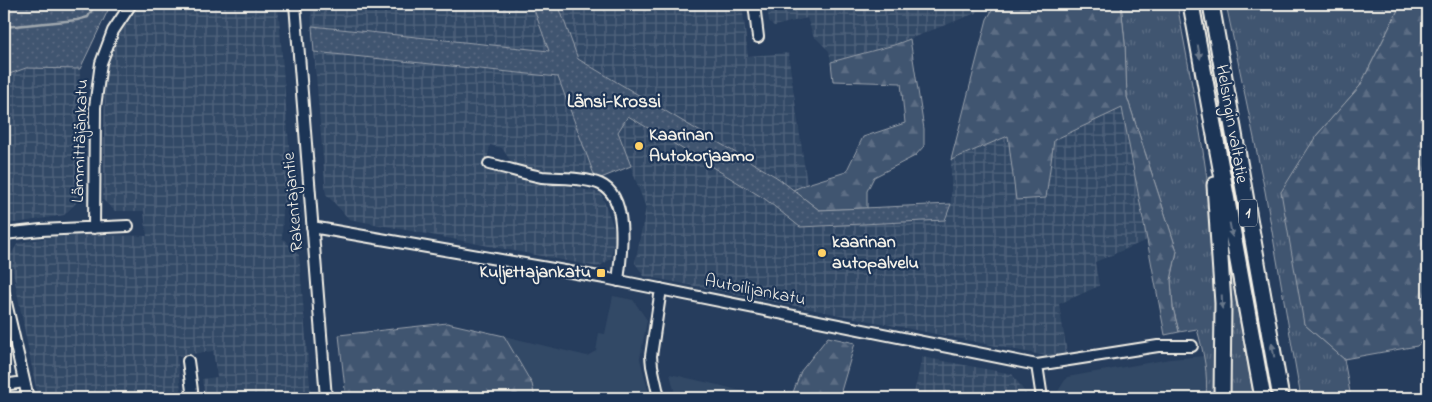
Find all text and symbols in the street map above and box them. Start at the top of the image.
one-way arrow [1196,44,1204,60]
street label: Helsingin valtatie [1207,62,1254,187]
street label: Lämmittäjänkatu [66,79,96,203]
district label: Länsi-Krossi [567,89,661,116]
place label: Kaarinan Autokorjaamo [649,123,754,170]
marker: Kaarinan Autokorjaamo [633,140,645,152]
street label: Rakentajantie [277,150,311,253]
road number: 1 [1239,200,1257,227]
one-way arrow [1228,223,1236,239]
place label: kaarinan autopalvelu [832,230,919,277]
marker: kaarinan autopalvelu [816,247,828,259]
place label: Kuljettajankatu [479,260,591,286]
marker: Kuljettajankatu [595,267,607,279]
street label: Autoilijankatu [702,268,808,314]
one-way arrow [1219,294,1227,310]
one-way arrow [1268,342,1276,358]

